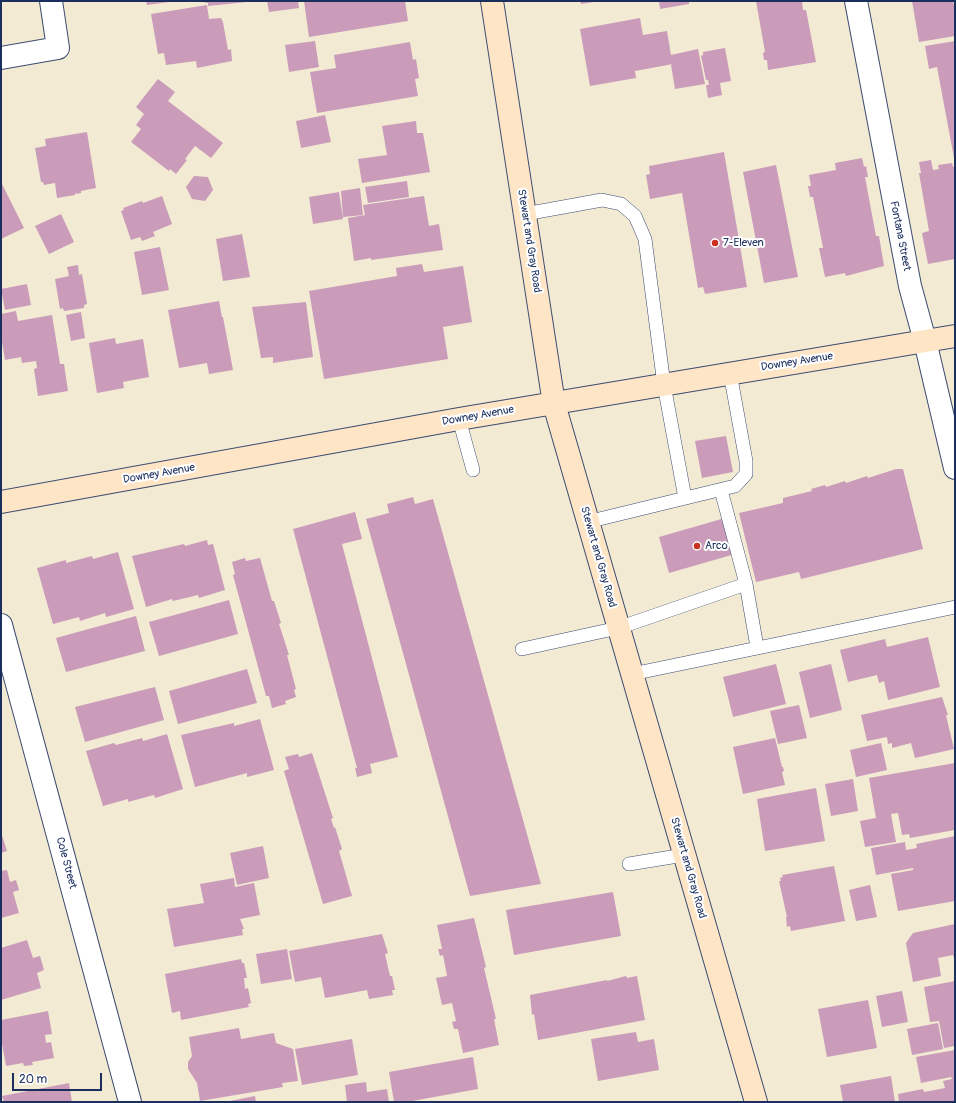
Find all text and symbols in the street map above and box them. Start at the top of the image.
street label: Stewart and Gray Road [514,188,544,294]
street label: Fontana Street [887,200,913,272]
place label: 7-Eleven [723,236,764,250]
marker: 7-Eleven [710,238,720,248]
street label: Downey Avenue [760,350,834,374]
street label: Downey Avenue [441,403,515,429]
street label: Downey Avenue [122,461,196,487]
street label: Stewart and Gray Road [577,505,619,609]
place label: Arco [705,539,728,553]
marker: Arco [692,541,702,551]
street label: Stewart and Gray Road [667,816,709,920]
street label: Cole Street [53,836,79,890]
scale bar [14,1065,104,1091]
text: 20 m [19,1072,47,1087]

